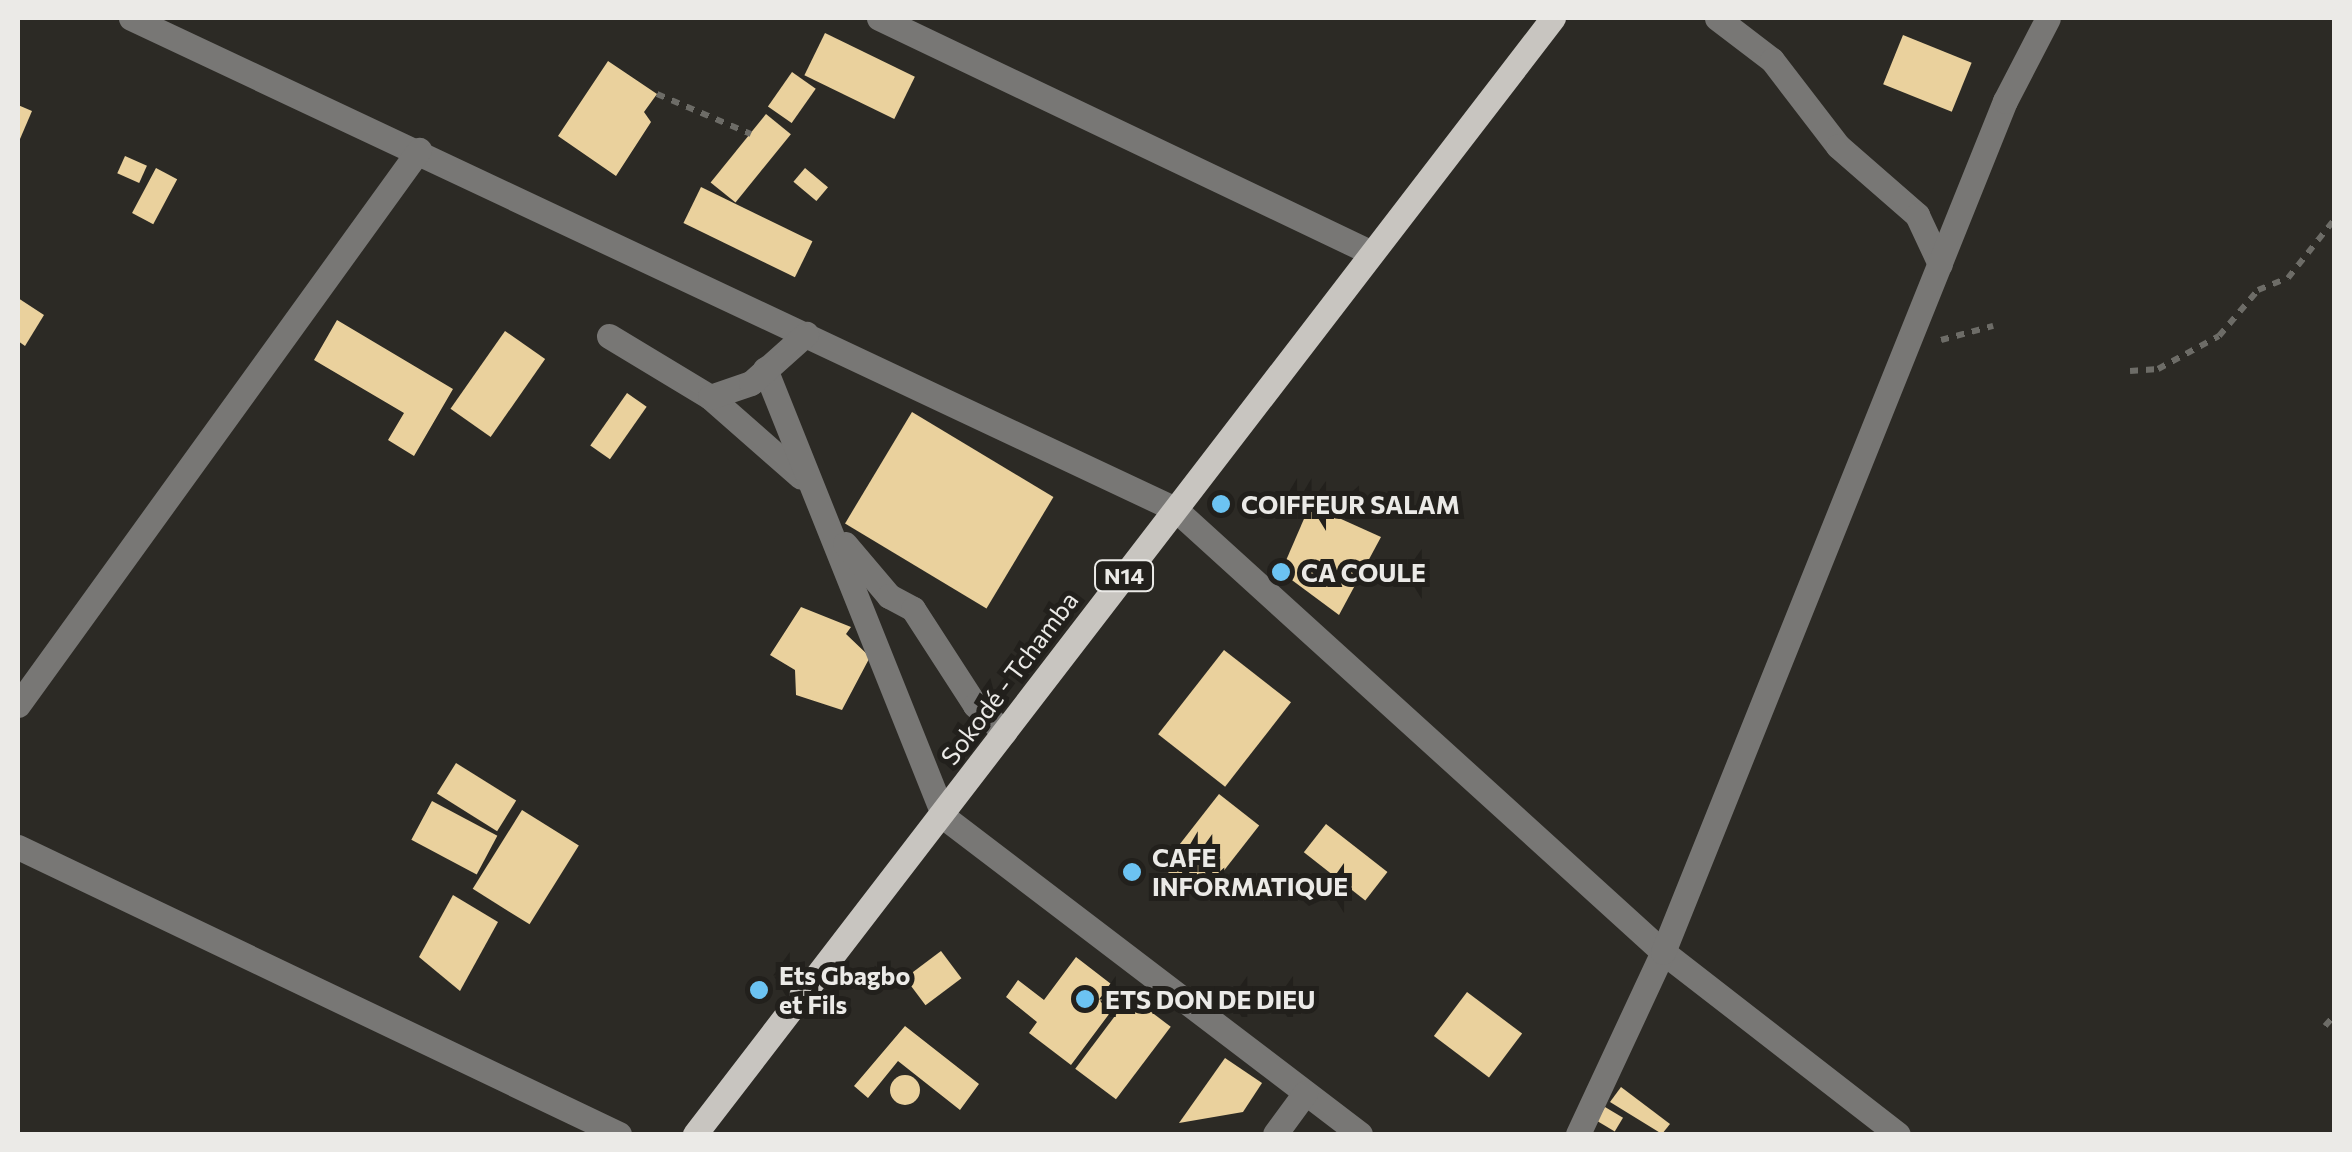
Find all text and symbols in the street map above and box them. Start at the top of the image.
place label: COIFFEUR SALAM [1241,489,1460,519]
marker: COIFFEUR SALAM [1210,493,1232,515]
place label: CA COULE [1301,557,1426,587]
road number: N14 [1094,559,1154,593]
marker: CA COULE [1270,561,1292,583]
street label: Sokodé - Tchamba [934,586,1084,770]
place label: CAFE INFORMATIQUE [1152,843,1348,902]
marker: CAFE INFORMATIQUE [1121,861,1143,883]
place label: Ets Gbagbo et Fils [779,961,910,1020]
marker: Ets Gbagbo et Fils [748,979,770,1001]
place label: ETS DON DE DIEU [1105,984,1315,1014]
marker: ETS DON DE DIEU [1074,988,1096,1010]

